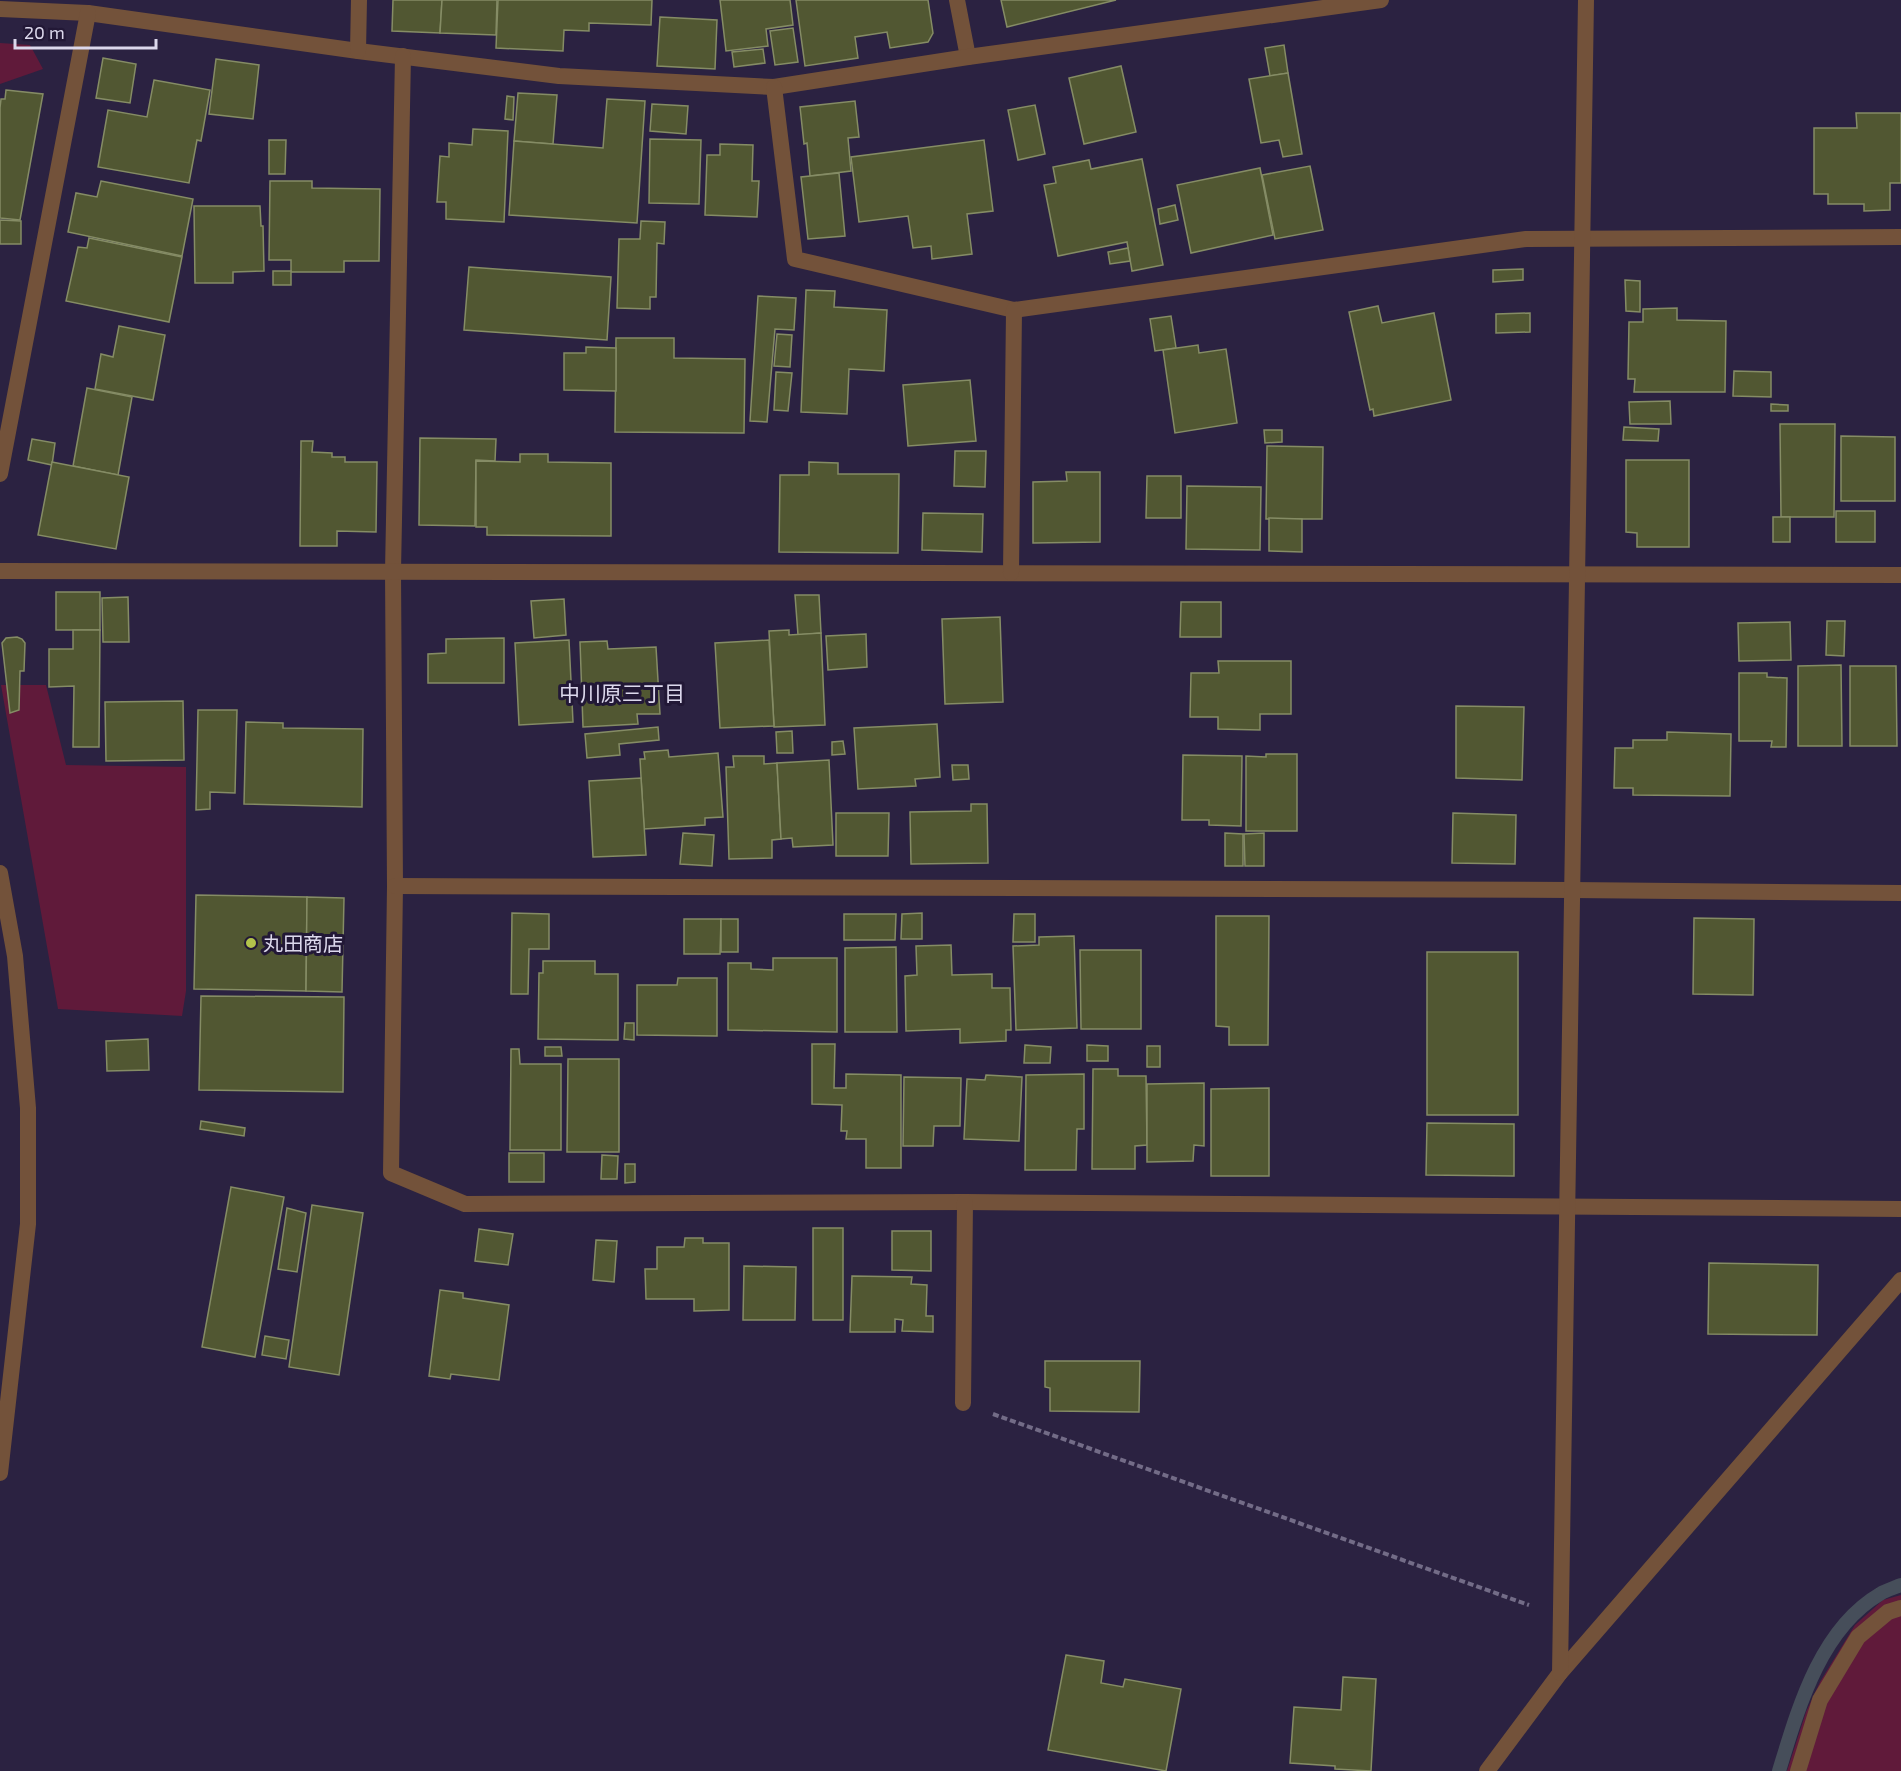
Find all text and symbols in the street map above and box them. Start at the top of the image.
scale bar [15,12,156,50]
text: 20 m [24,21,65,43]
district label: 中川原三丁目 [559,680,685,705]
place label: 丸田商店 [263,931,343,955]
marker: 丸田商店 [244,936,258,950]

